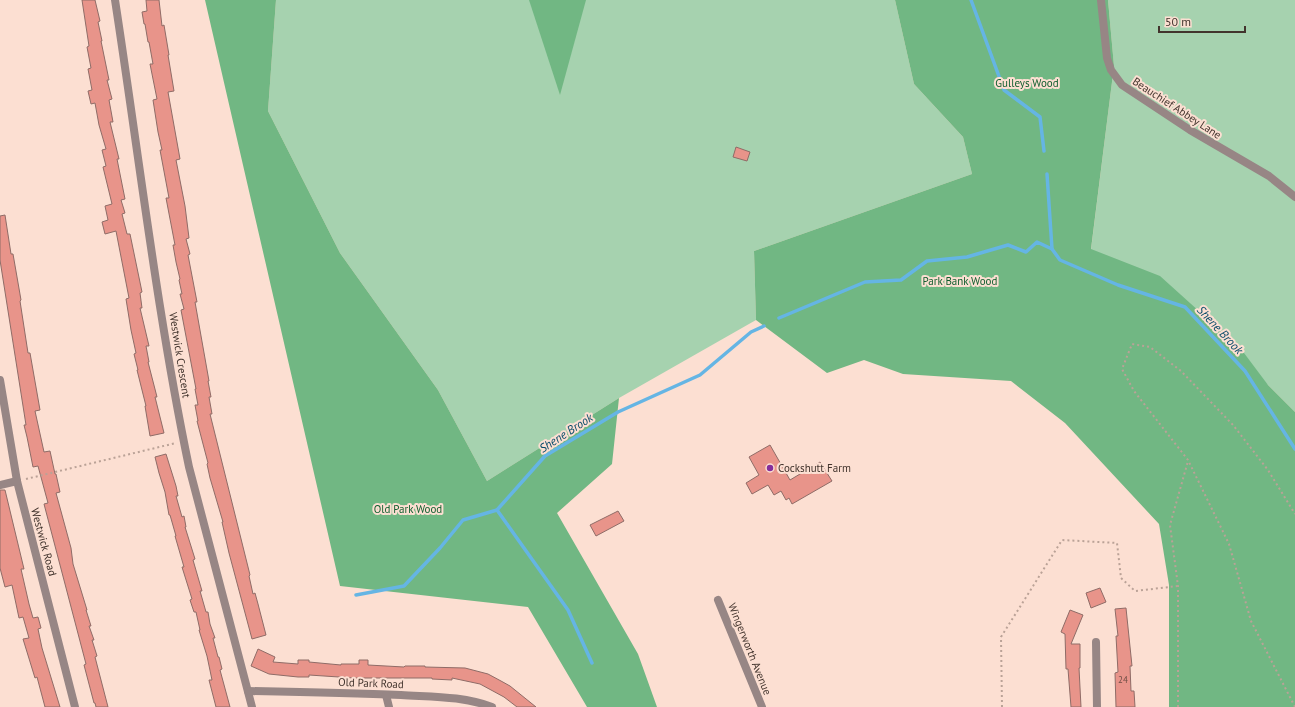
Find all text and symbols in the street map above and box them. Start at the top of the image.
scale bar [1159,8,1245,34]
text: 50 m [1165,14,1191,29]
street label: Beauchief Abbey Lane [1130,74,1224,142]
park label: Gulleys Wood [995,76,1059,90]
park label: Park Bank Wood [923,274,997,288]
water label: Shene Brook [1194,302,1247,357]
street label: Westwick Crescent [166,311,194,399]
water label: Shene Brook [536,409,596,455]
place label: Cockshutt Farm [778,461,851,475]
marker: Cockshutt Farm [765,463,775,473]
park label: Old Park Wood [374,502,442,516]
street label: Westwick Road [28,506,60,578]
street label: Wingerworth Avenue [725,601,775,697]
house number: 24 [1118,674,1128,685]
street label: Old Park Road [338,675,404,691]

